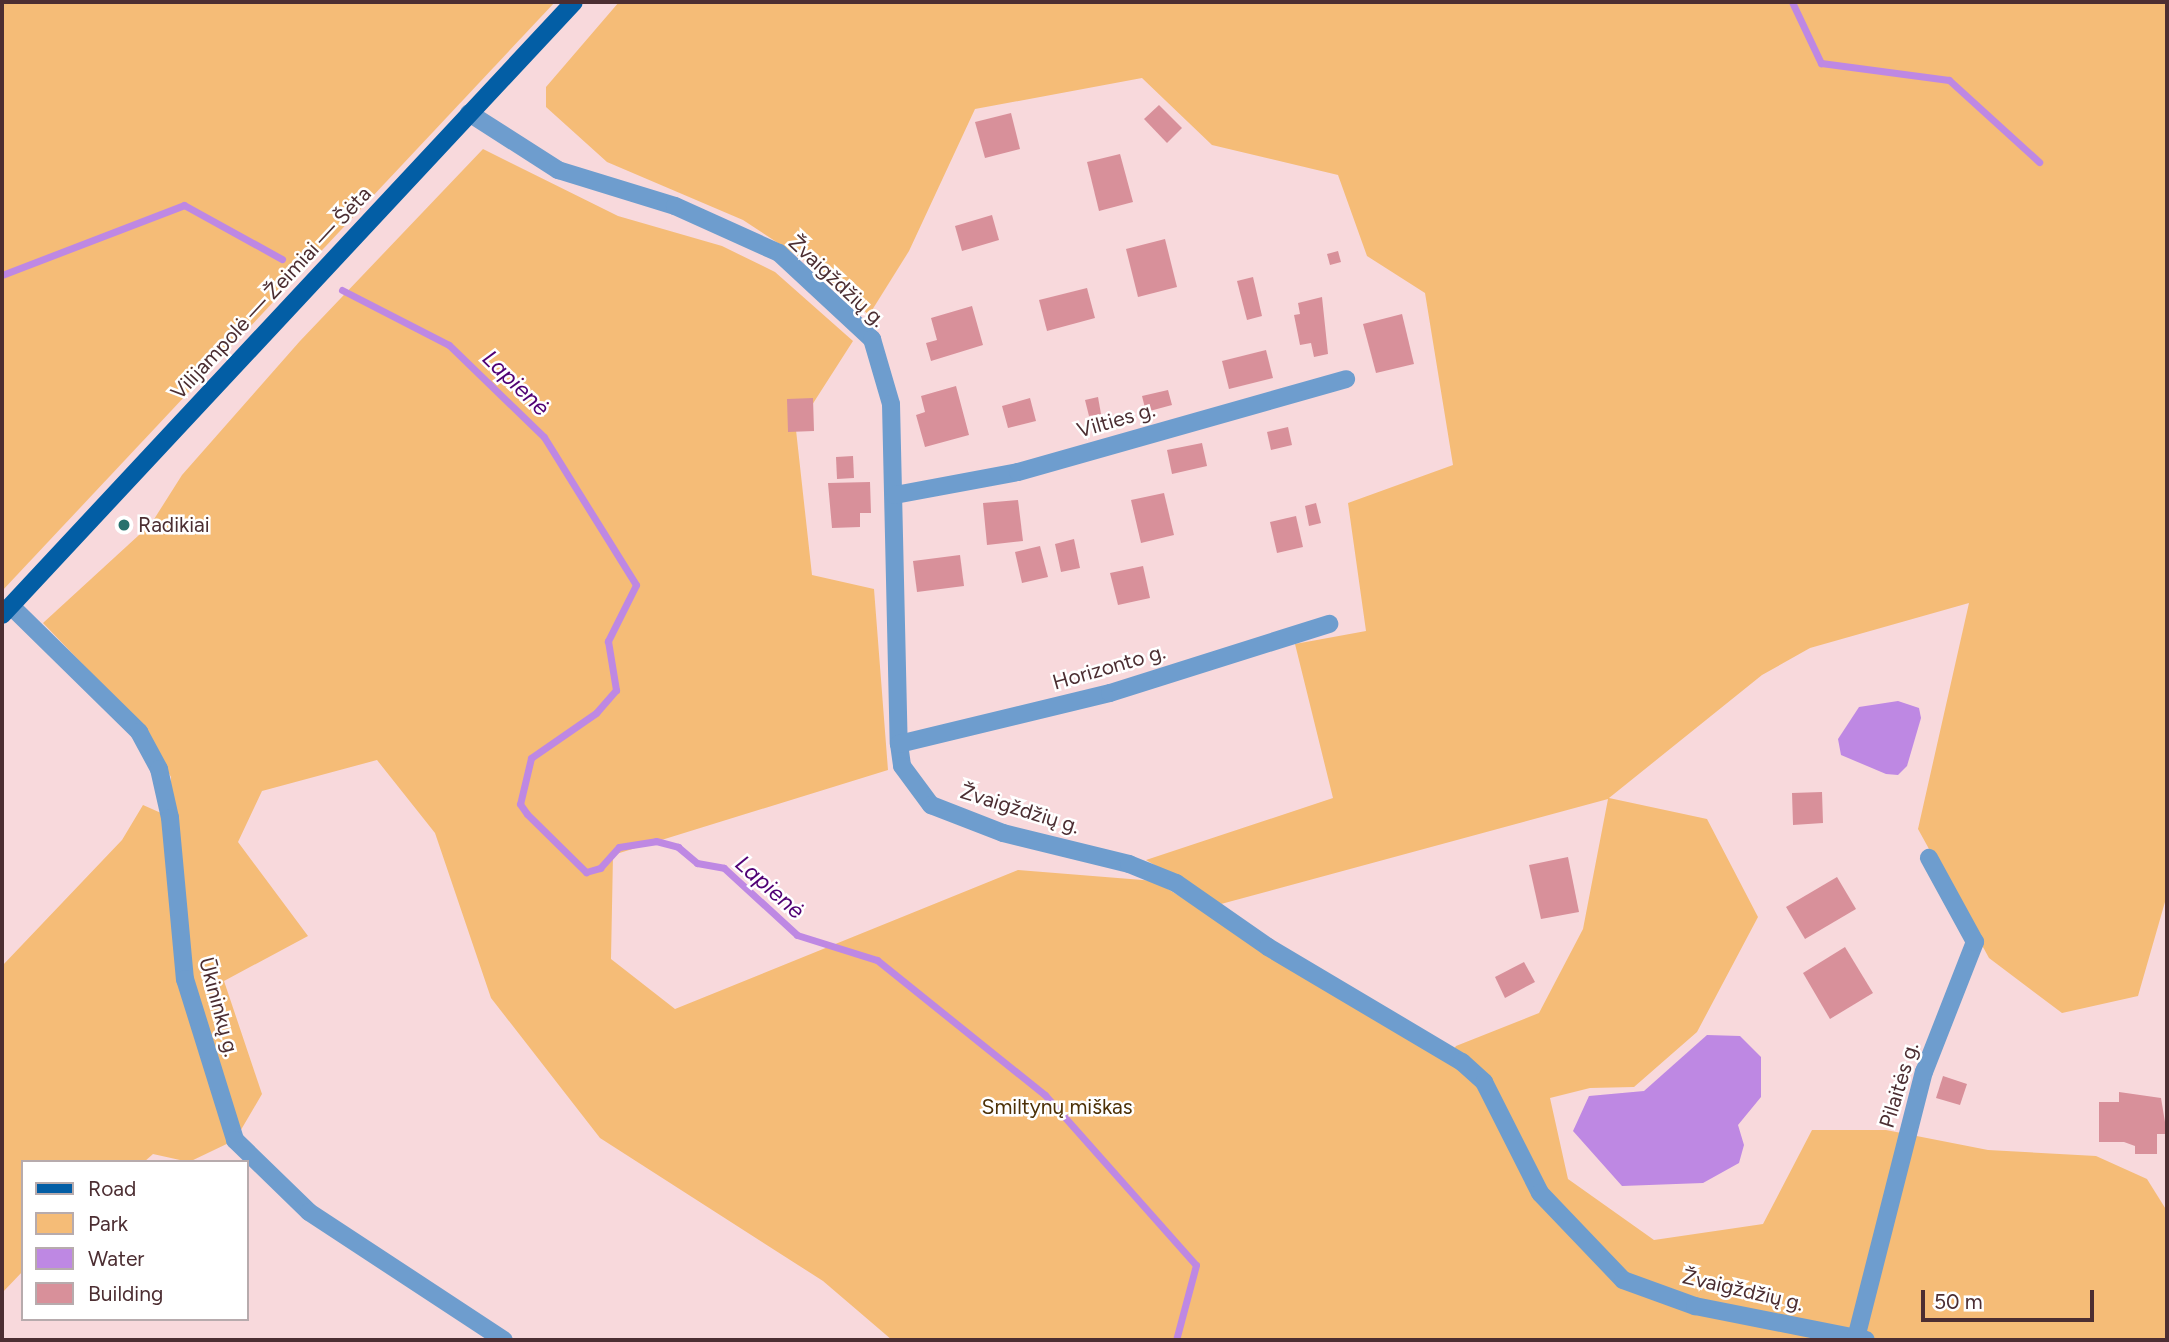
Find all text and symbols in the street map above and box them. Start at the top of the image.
street label: Vilijampolė — Žeimiai — Šėta [166,181,376,405]
street label: Žvaigždžių g. [783,230,891,332]
water label: Lapienė [477,344,555,422]
street label: Vilties g. [1074,397,1158,443]
place label: Radikiai [138,512,210,538]
marker: Radikiai [116,517,132,533]
street label: Horizonto g. [1050,639,1168,695]
street label: Žvaigždžių g. [957,779,1083,839]
water label: Lapienė [730,850,810,924]
street label: Ūkininkų g. [194,954,244,1060]
street label: Pilaitės g. [1874,1039,1924,1131]
park label: Smiltynų miškas [982,1094,1132,1120]
legend [21,1160,248,1321]
text: Road [88,1176,136,1201]
text: Park [88,1211,128,1236]
text: Water [88,1246,144,1271]
street label: Žvaigždžių g. [1680,1264,1806,1316]
scale bar [1924,1276,2097,1320]
text: Building [88,1281,163,1306]
text: 50 m [1934,1289,1983,1314]

